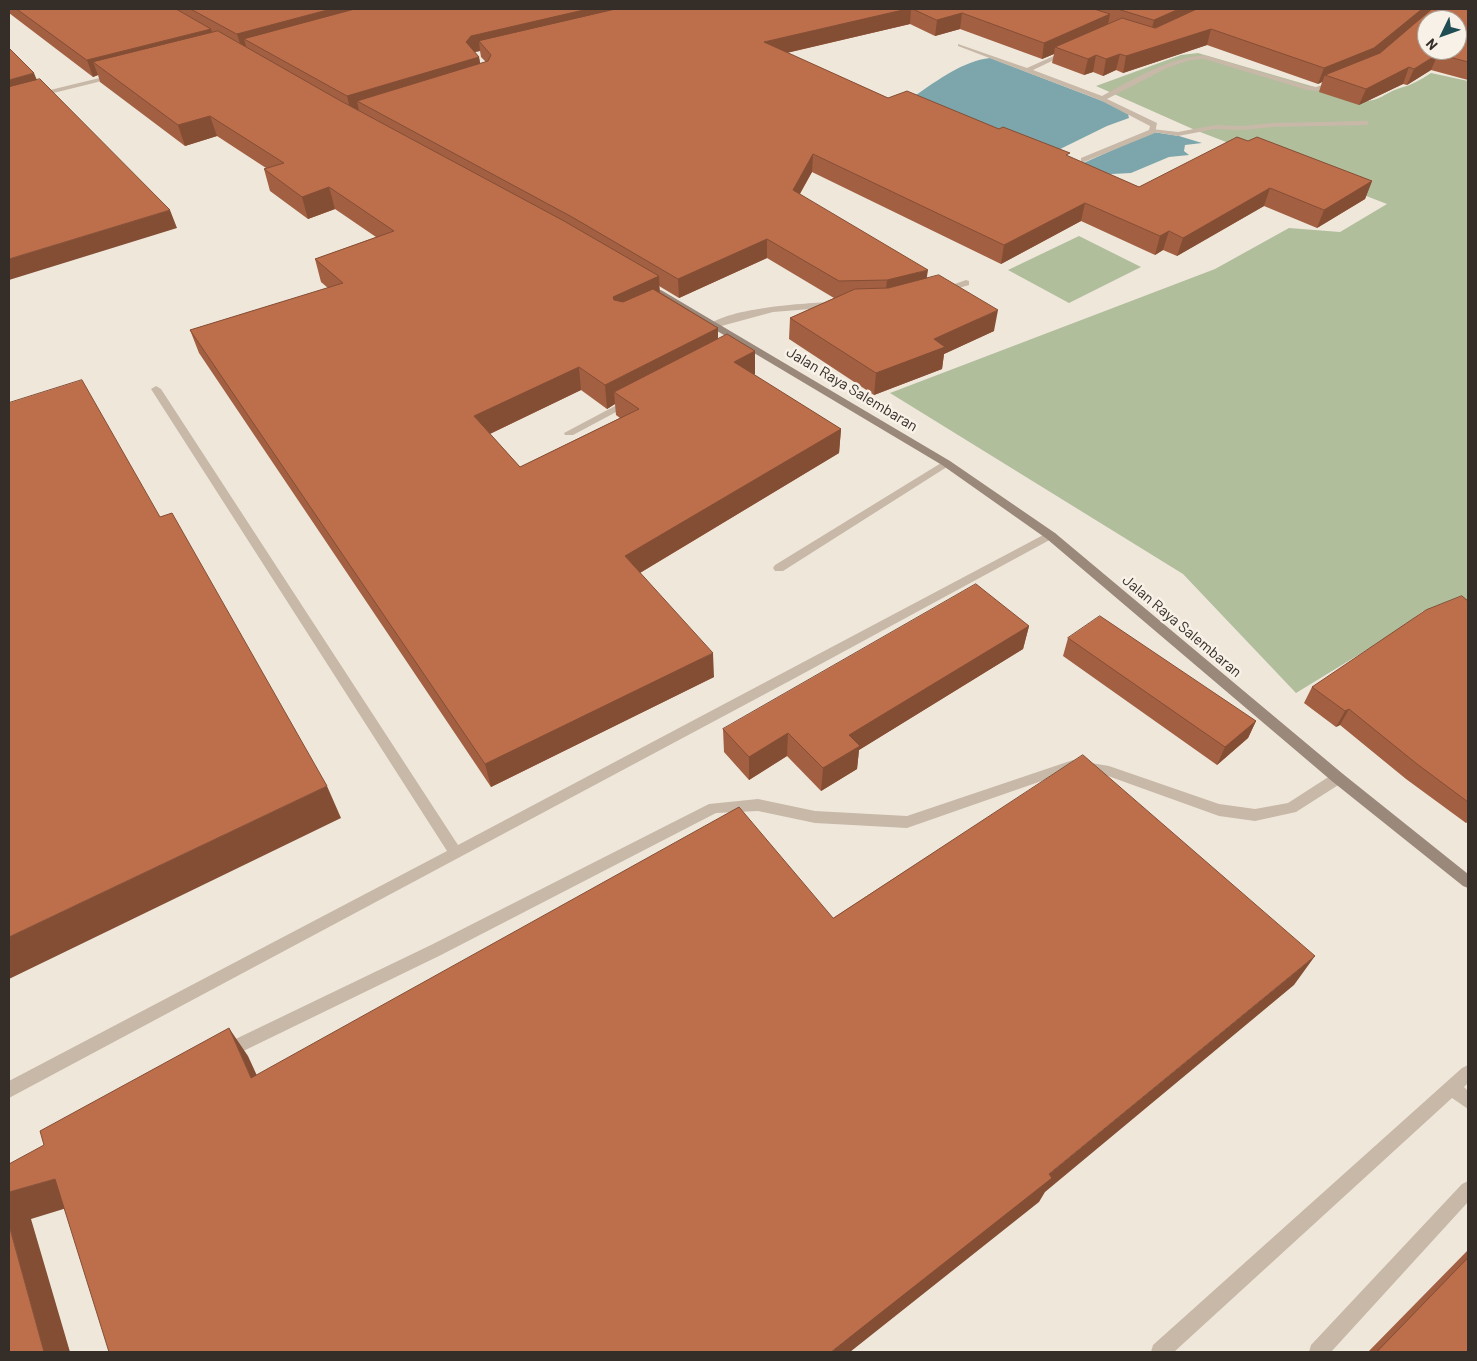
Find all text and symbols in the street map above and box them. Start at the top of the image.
north arrow [1417,10,1467,60]
text: N [1422,36,1441,54]
street label: Jalan Raya Salembaran [783,343,921,435]
street label: Jalan Raya Salembaran [1119,571,1245,681]

